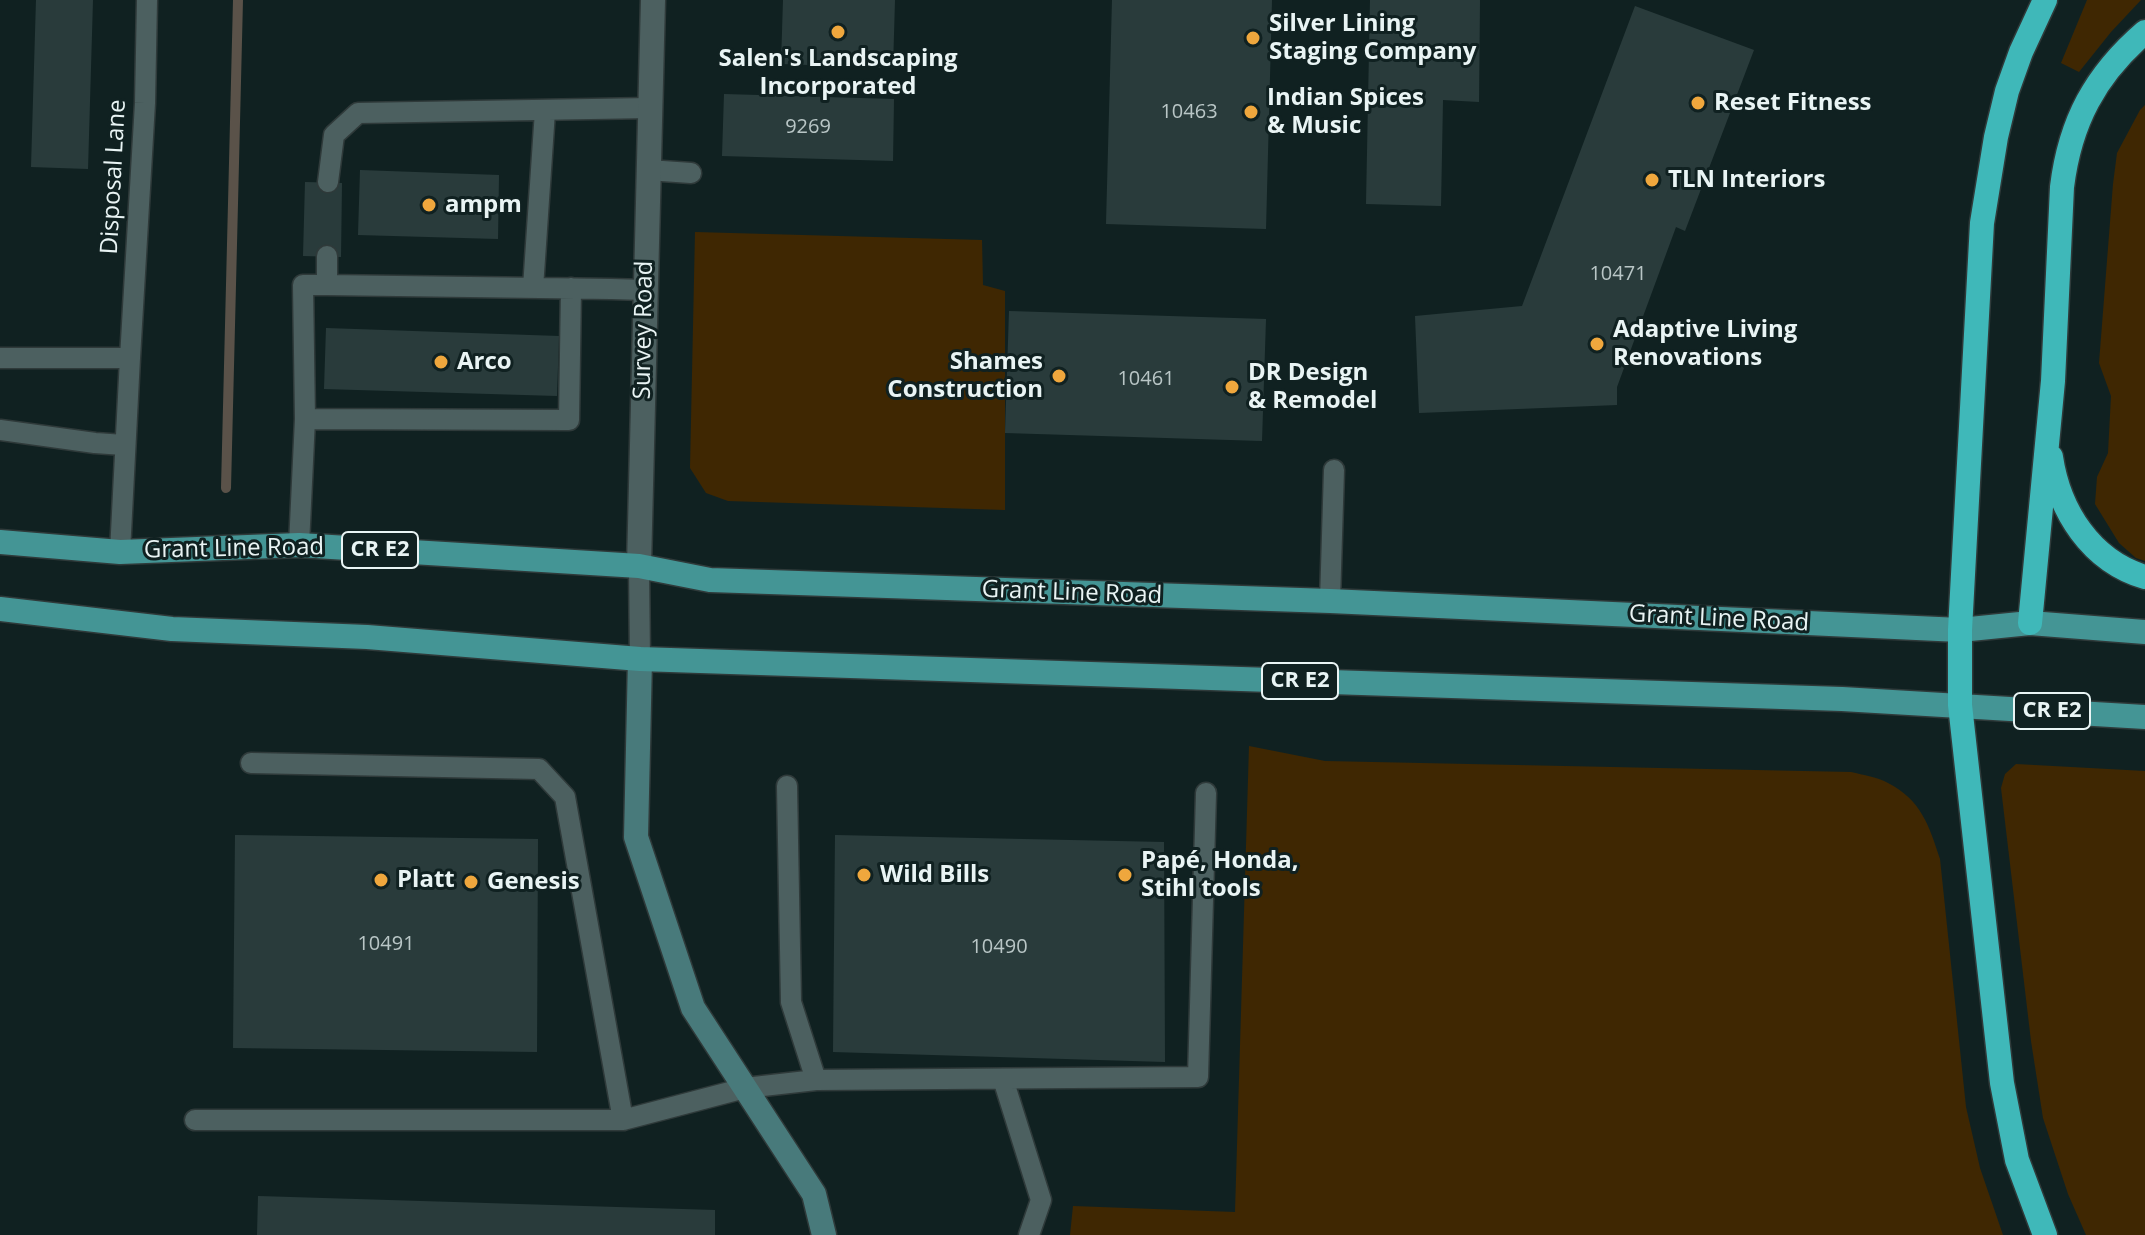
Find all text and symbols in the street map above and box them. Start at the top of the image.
place label: Silver Lining Staging Company [1269,10,1476,66]
marker: Salen's Landscaping Incorporated [829,23,847,41]
marker: Silver Lining Staging Company [1244,29,1262,47]
place label: Salen's Landscaping Incorporated [718,45,958,101]
place label: Indian Spices & Music [1267,84,1424,140]
place label: Reset Fitness [1714,89,1872,117]
marker: Reset Fitness [1689,94,1707,112]
street label: Disposal Lane [96,99,132,255]
house number: 10463 [1160,100,1218,124]
marker: Indian Spices & Music [1242,103,1260,121]
house number: 9269 [785,115,831,139]
place label: TLN Interiors [1668,166,1825,194]
marker: TLN Interiors [1643,171,1661,189]
place label: ampm [445,191,522,219]
marker: ampm [420,196,438,214]
street label: Survey Road [628,260,660,400]
house number: 10471 [1589,262,1647,286]
place label: Adaptive Living Renovations [1613,316,1797,372]
marker: Adaptive Living Renovations [1588,335,1606,353]
place label: Arco [457,348,512,376]
place label: Shames Construction [887,348,1043,404]
marker: Arco [432,353,450,371]
place label: DR Design & Remodel [1248,359,1377,415]
marker: Shames Construction [1050,367,1068,385]
house number: 10461 [1117,367,1175,391]
marker: DR Design & Remodel [1223,378,1241,396]
road number: CR E2 [342,532,418,568]
street label: Grant Line Road [144,533,324,565]
street label: Grant Line Road [981,575,1163,611]
street label: Grant Line Road [1628,600,1810,638]
road number: CR E2 [1262,663,1338,699]
road number: CR E2 [2014,693,2090,729]
place label: Papé, Honda, Stihl tools [1141,847,1299,903]
place label: Wild Bills [880,861,989,889]
place label: Platt [397,866,455,894]
marker: Wild Bills [855,866,873,884]
marker: Papé, Honda, Stihl tools [1116,866,1134,884]
place label: Genesis [487,868,580,896]
marker: Platt [372,871,390,889]
marker: Genesis [462,873,480,891]
house number: 10491 [357,932,415,956]
house number: 10490 [970,935,1028,959]

